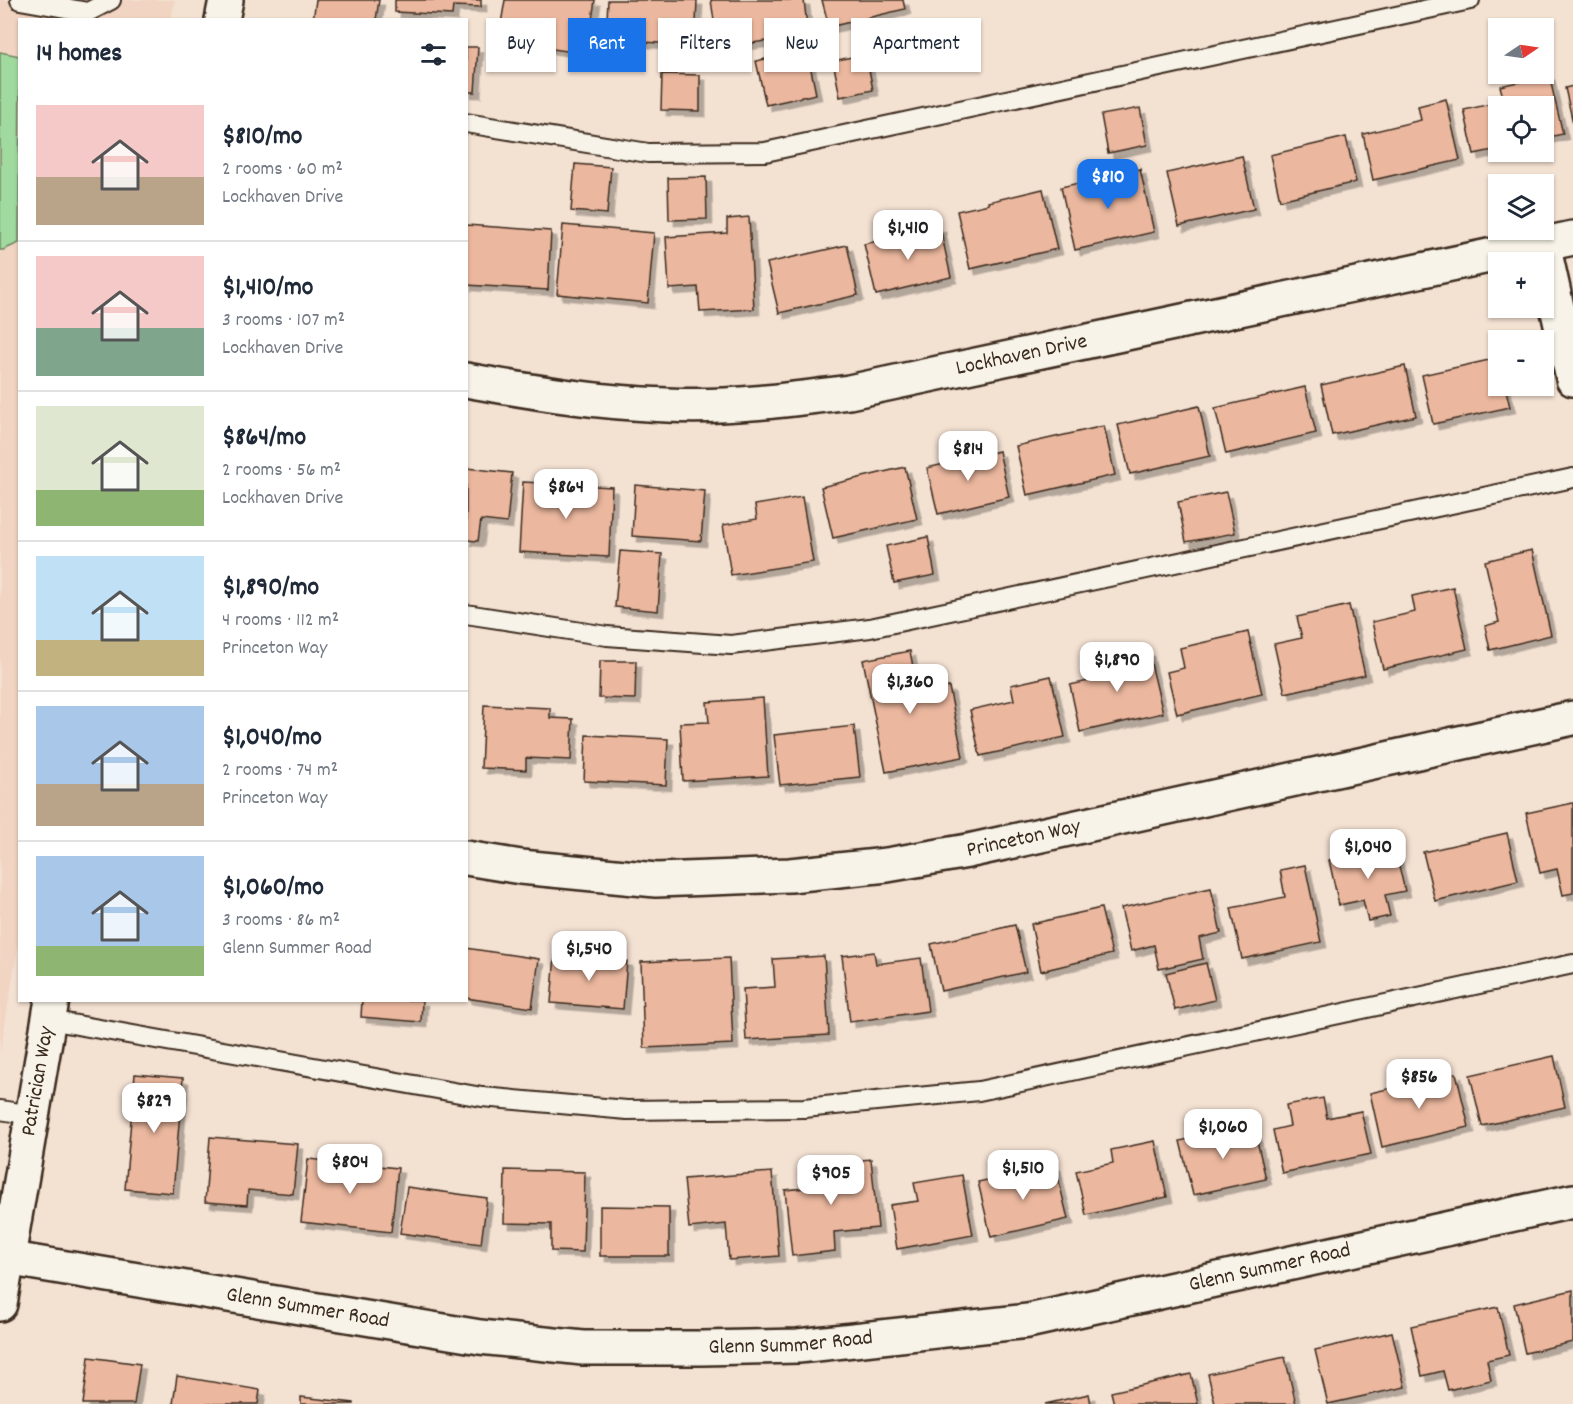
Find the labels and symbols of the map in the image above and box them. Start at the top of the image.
north arrow [1488,18,1554,84]
pin: $810 [1072,159,1144,210]
pin: $1,410 [859,210,957,261]
street label: Lockhaven Drive [953,326,1090,384]
pin: $814 [932,431,1004,482]
pin: $864 [530,469,602,520]
pin: $1,890 [1068,642,1166,693]
pin: $1,360 [861,664,959,715]
street label: Princeton Way [964,811,1085,866]
pin: $1,040 [1319,829,1417,880]
pin: $1,540 [540,931,638,982]
street label: Patrician Way [13,1023,63,1139]
pin: $856 [1383,1059,1455,1110]
pin: $829 [118,1083,190,1134]
pin: $1,060 [1174,1109,1272,1160]
pin: $804 [314,1144,386,1195]
pin: $1,510 [974,1150,1072,1201]
pin: $905 [795,1155,867,1206]
street label: Glenn Summer Road [1186,1235,1354,1301]
street label: Glenn Summer Road [224,1279,392,1337]
street label: Glenn Summer Road [708,1322,874,1363]

